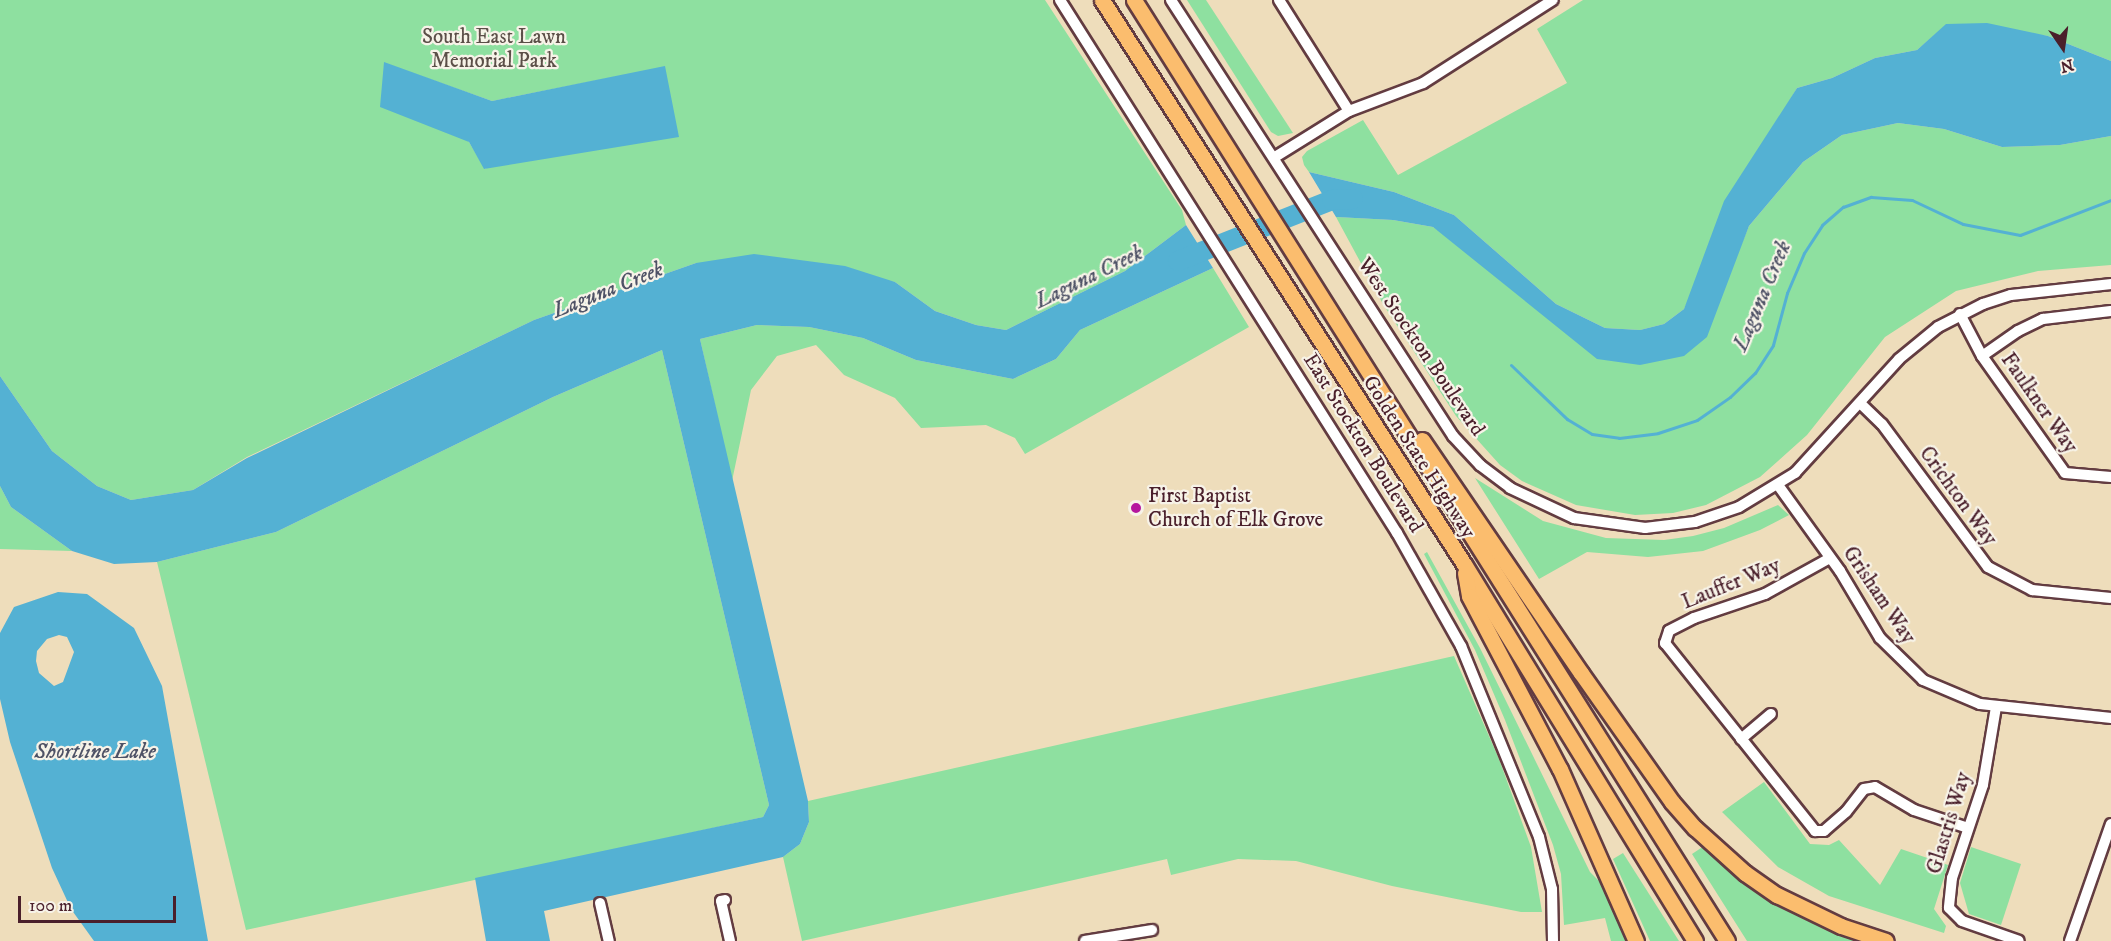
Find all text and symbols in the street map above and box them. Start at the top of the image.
north arrow [2033,18,2093,78]
park label: South East Lawn Memorial Park [422,24,566,74]
text: N [2058,54,2076,77]
water label: Laguna Creek [1727,237,1797,355]
water label: Laguna Creek [1031,239,1147,315]
street label: West Stockton Boulevard [1352,253,1490,441]
water label: Laguna Creek [549,256,667,324]
street label: Faulkner Way [1995,348,2083,458]
street label: East Stockton Boulevard [1298,349,1428,537]
street label: Golden State Highway [1357,371,1481,543]
street label: Crichton Way [1914,442,2002,550]
place label: First Baptist Church of Elk Grove [1148,483,1323,533]
marker: First Baptist Church of Elk Grove [1129,501,1143,515]
street label: Grisham Way [1837,542,1921,648]
street label: Lauffer Way [1678,553,1784,615]
water label: Shortline Lake [34,739,156,765]
street label: Glastris Way [1922,769,1976,877]
scale bar [21,884,178,922]
text: 100 m [29,895,72,917]

